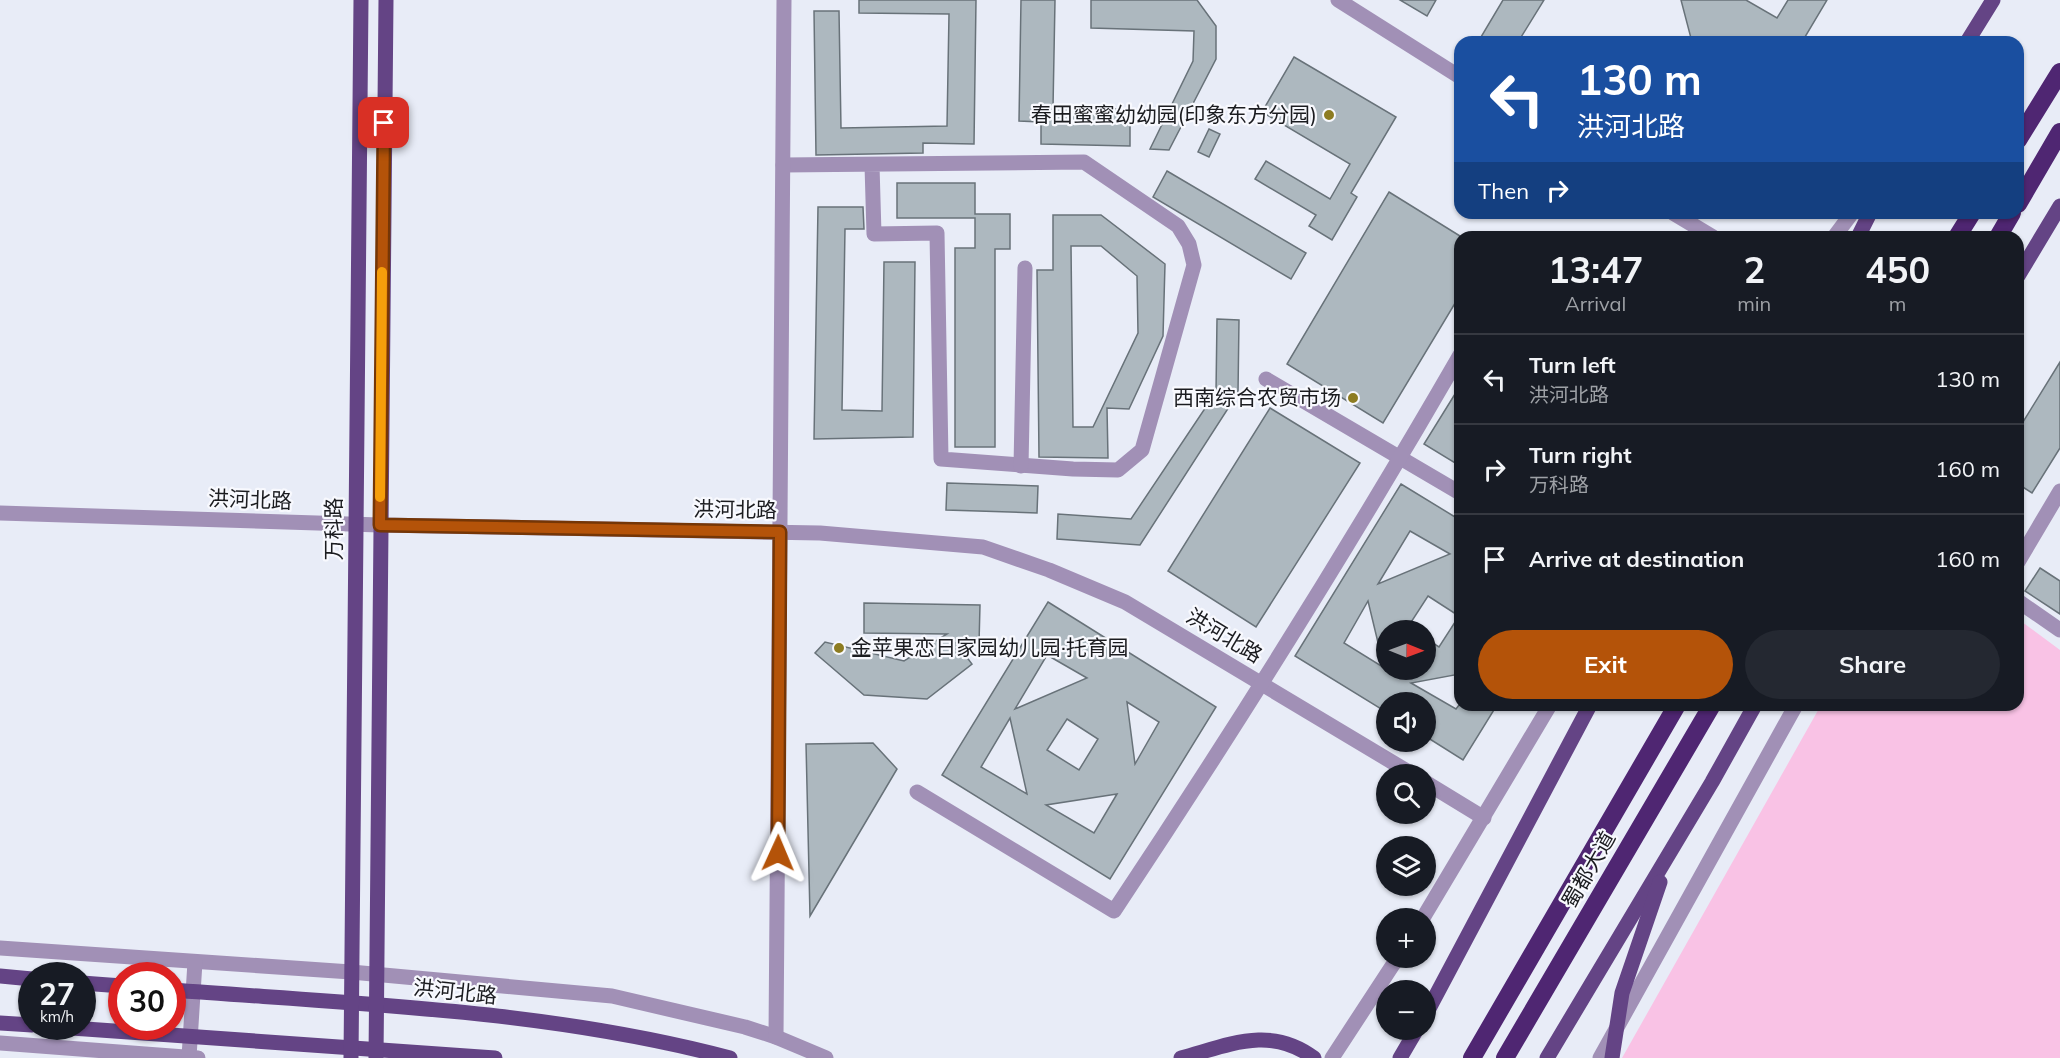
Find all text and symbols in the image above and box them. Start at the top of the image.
text: 130 m [1577,53,1702,106]
icon: left [1478,60,1556,138]
pin [358,97,409,148]
place label: 春田蜜蜜幼幼园(印象东方分园) [1031,101,1317,127]
icon: arrive [367,106,400,139]
marker: 春田蜜蜜幼幼园(印象东方分园) [1322,108,1336,122]
text: 洪河北路 [1577,109,1685,143]
icon: right [1541,174,1574,207]
text: Then [1478,177,1529,205]
text: 13:47 [1548,247,1643,292]
text: 2 [1743,247,1765,292]
text: 450 [1865,247,1930,292]
text: Arrival [1565,291,1626,316]
text: min [1737,291,1771,316]
text: m [1889,291,1906,316]
text: Turn left [1529,351,1616,379]
icon: left [1478,363,1511,396]
text: 130 m [1935,365,2000,393]
text: 洪河北路 [1529,382,1609,407]
place label: 西南综合农贸市场 [1173,384,1341,410]
marker: 西南综合农贸市场 [1346,391,1360,405]
text: Turn right [1529,441,1632,469]
icon: right [1478,453,1511,486]
text: 160 m [1935,455,2000,483]
text: 万科路 [1529,472,1589,497]
street label: 洪河北路 [208,485,292,513]
street label: 洪河北路 [693,495,777,523]
street label: 万科路 [320,498,346,561]
icon: arrive [1478,543,1511,576]
text: Arrive at destination [1529,545,1744,573]
text: 160 m [1935,545,2000,573]
street label: 洪河北路 [1182,602,1267,668]
north arrow [1376,620,1436,680]
map controls [1376,620,1436,1040]
button: Exit [1478,630,1733,699]
button: Share [1745,630,2000,699]
place label: 金苹果恋日家园幼儿园·托育园 [851,634,1129,660]
marker: 金苹果恋日家园幼儿园·托育园 [832,641,846,655]
button: sound [1376,692,1436,752]
button: search [1376,764,1436,824]
position arrow [746,821,810,885]
street label: 蜀都大道 [1556,827,1620,912]
button: layers [1376,836,1436,896]
button: + [1376,908,1436,968]
speed limit sign: 30 [108,962,186,1040]
street label: 洪河北路 [412,974,498,1008]
text: 27 [39,975,75,1013]
button: − [1376,980,1436,1040]
text: km/h [40,1007,74,1026]

